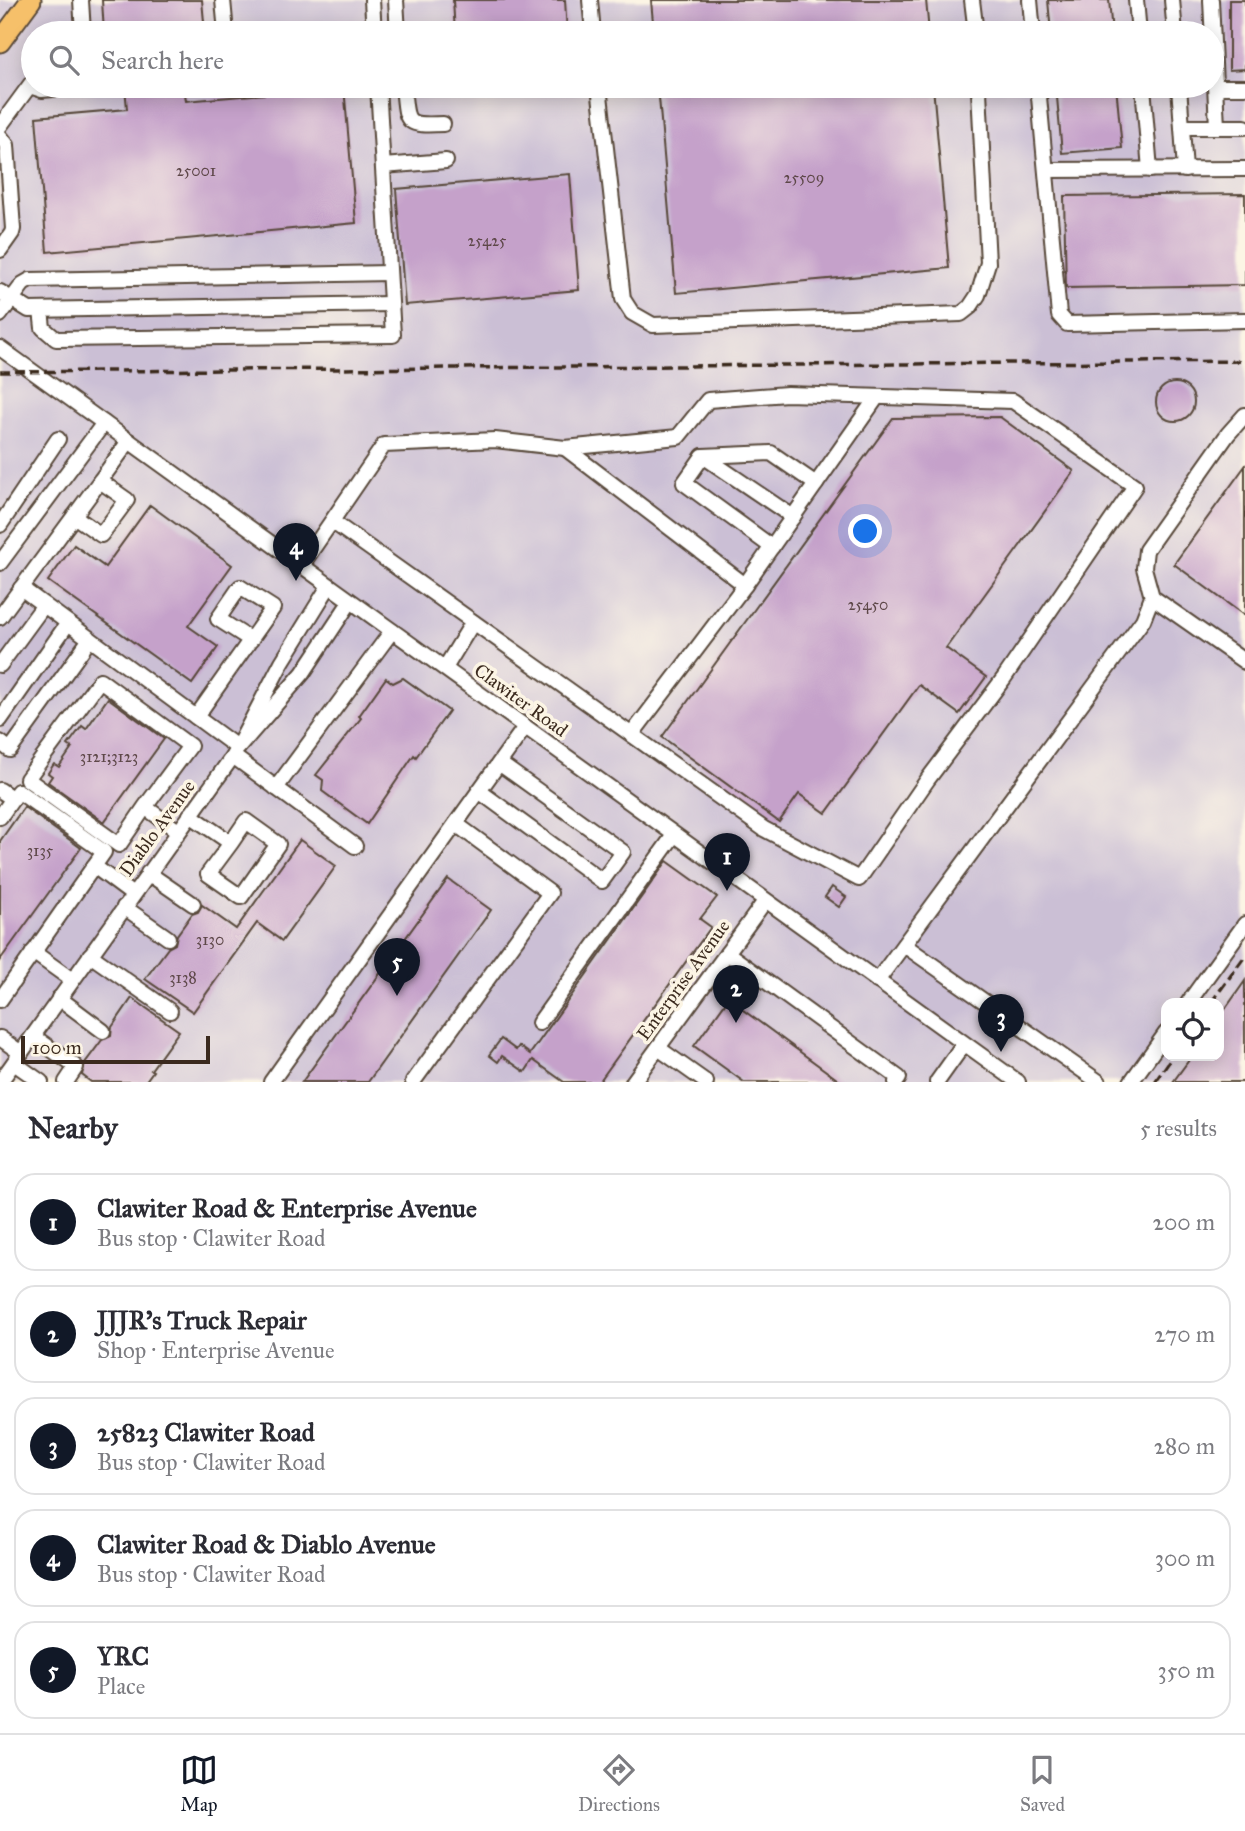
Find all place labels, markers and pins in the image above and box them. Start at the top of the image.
pin: 4 [273,523,319,581]
pin: 1 [704,833,750,891]
pin: 5 [374,938,420,996]
pin: 2 [713,965,759,1023]
pin: 3 [978,994,1024,1052]

